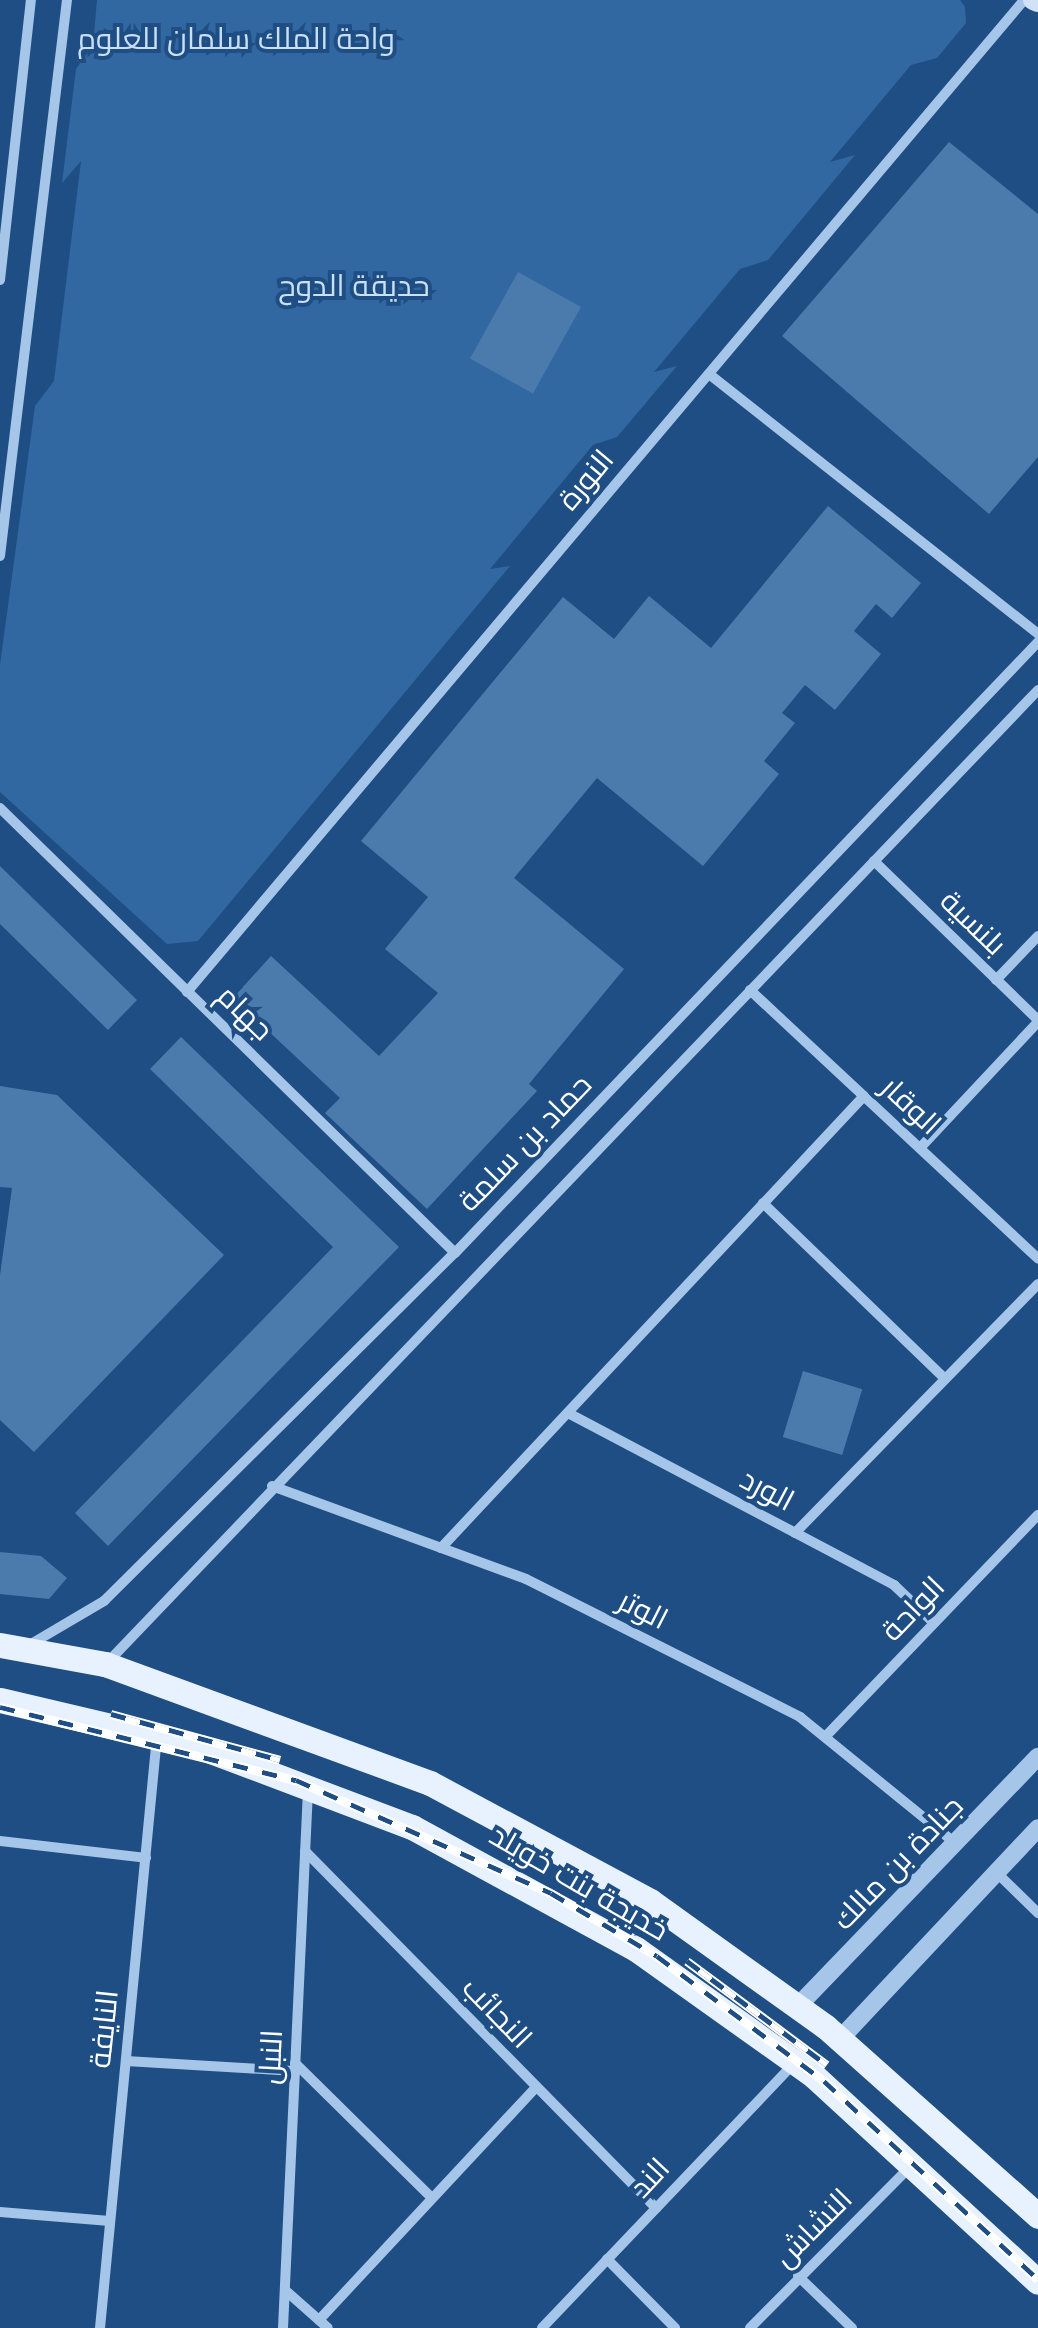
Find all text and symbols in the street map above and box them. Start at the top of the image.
park label: واحة الملك سلمان للعلوم [77,21,395,57]
park label: حديقة الدوح [278,268,430,304]
street label: النورة [550,442,622,518]
street label: بلنسية [932,883,1014,963]
street label: جهام [209,978,281,1048]
street label: حماد بن سلمة [451,1067,599,1219]
street label: الوقار [874,1069,948,1143]
street label: الورد [734,1461,800,1519]
street label: الواحة [874,1569,952,1649]
street label: الوتر [612,1582,674,1638]
street label: جنادة بن مالك [825,1789,971,1937]
street label: خديجة بنت خويلد [483,1817,675,1949]
street label: النجائب [455,1970,539,2056]
street label: النايفة [82,1988,126,2070]
street label: النبل [252,2029,290,2085]
street label: الند [623,2151,677,2205]
street label: النشاش [766,2181,860,2275]

